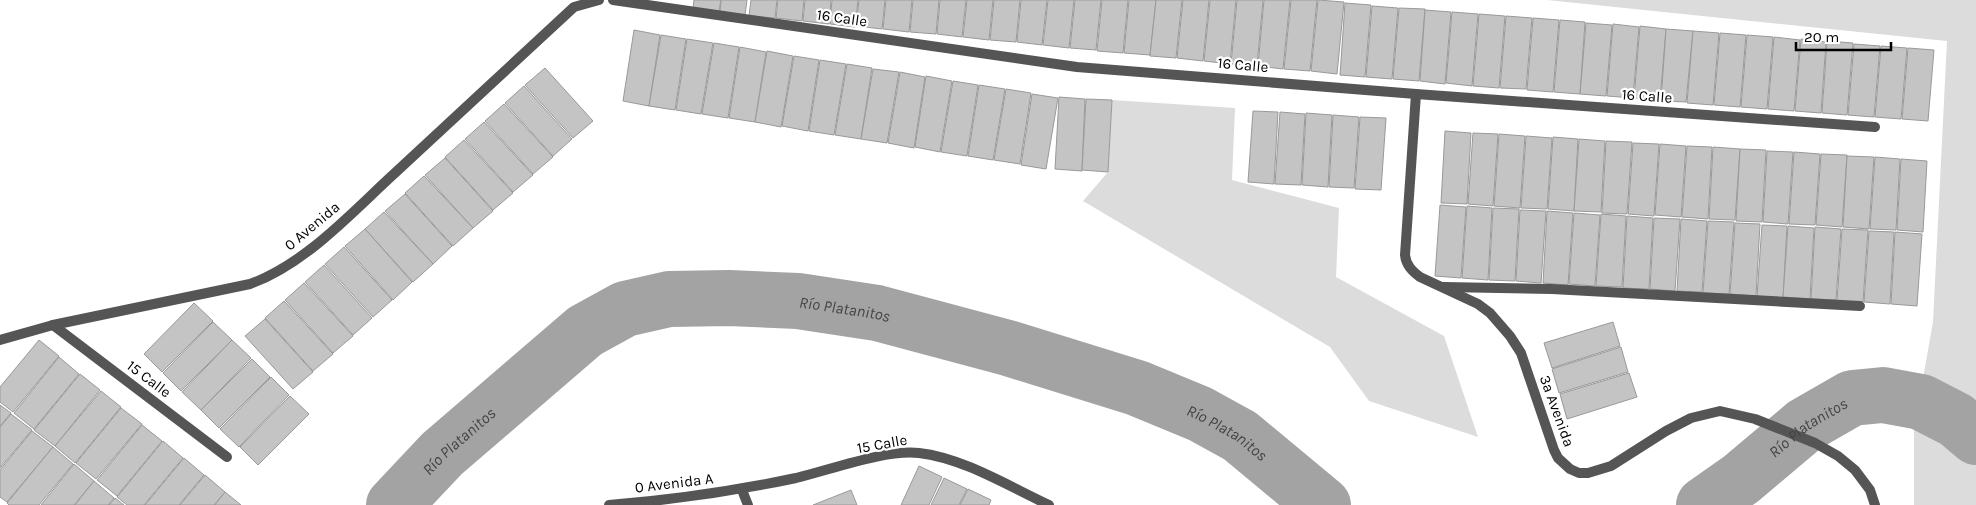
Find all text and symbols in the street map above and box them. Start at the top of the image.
street label: 16 Calle [816,6,868,30]
scale bar [1796,20,1891,52]
text: 20 m [1804,28,1839,46]
street label: 16 Calle [1217,54,1269,76]
street label: 16 Calle [1621,85,1673,107]
street label: 0 Avenida [281,198,343,254]
water label: Río Platanitos [798,292,893,326]
street label: 15 Calle [123,357,175,401]
street label: 3a Avenida [1536,373,1578,449]
water label: Río Platanitos [1765,394,1851,462]
water label: Río Platanitos [1184,401,1272,465]
water label: Río Platanitos [418,403,500,479]
street label: 15 Calle [856,431,908,457]
street label: 0 Avenida A [634,469,715,497]

